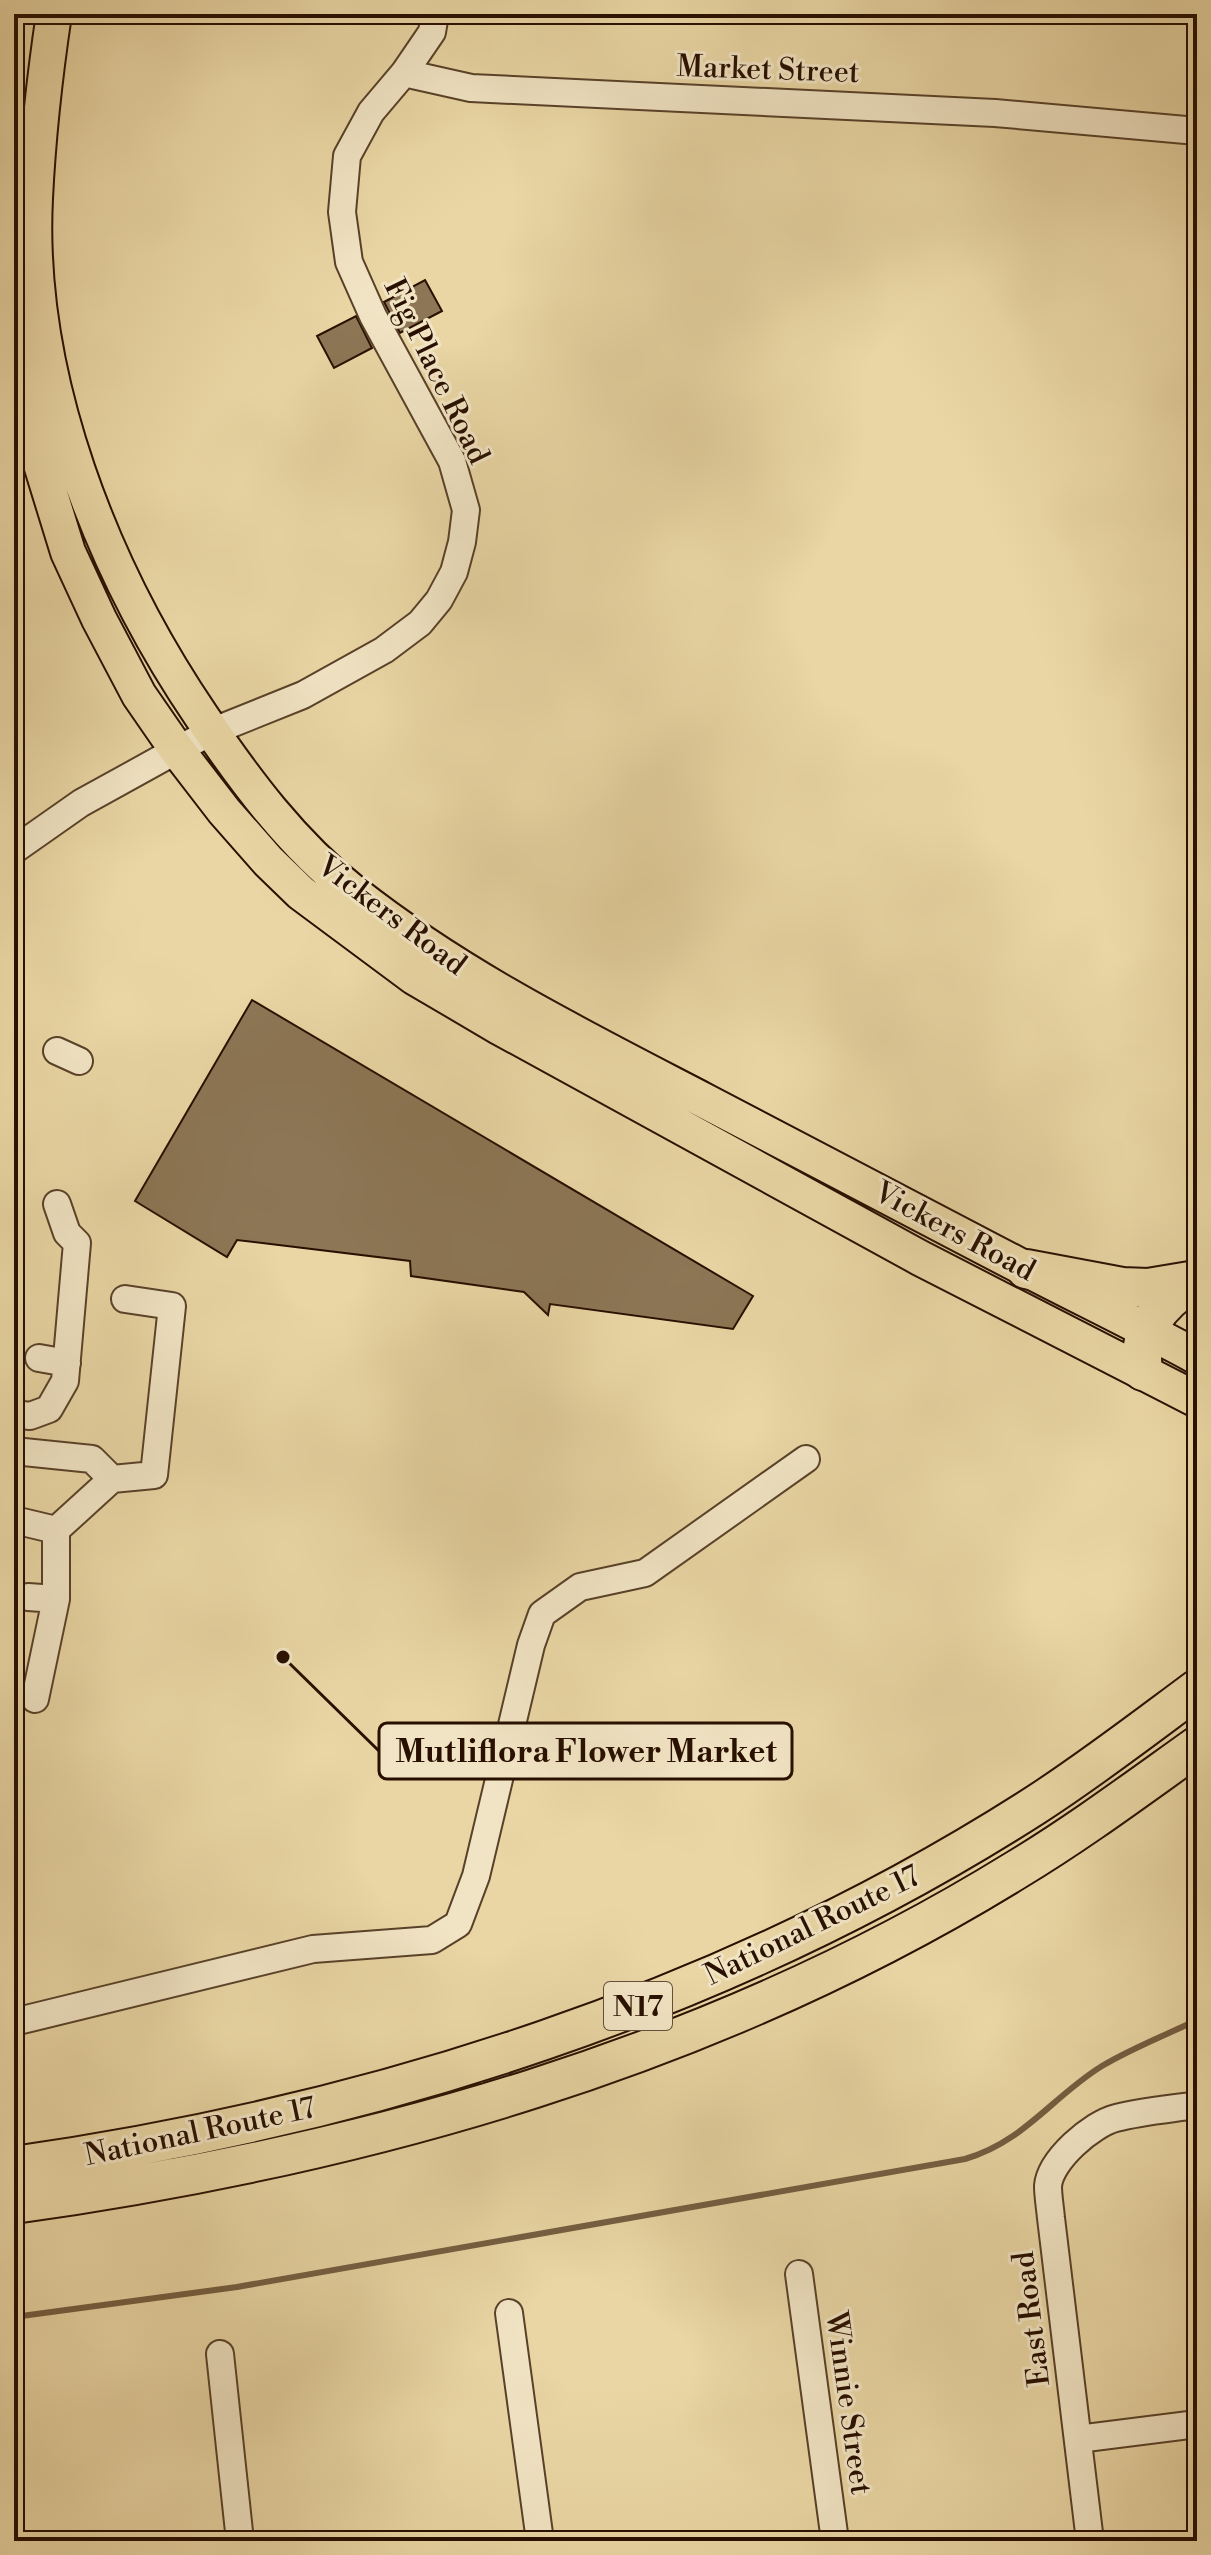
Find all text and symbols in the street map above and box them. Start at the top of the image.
street label: Market Street [676,48,861,92]
street label: Fig Place Road [375,272,497,470]
street label: Vickers Road [308,847,474,984]
street label: Vickers Road [866,1173,1042,1290]
callout: Mutliflora Flower Market [379,1723,792,1779]
text: Mutliflora Flower Market [395,1732,777,1772]
street label: National Route 17 [698,1857,926,1995]
road number: N17 [604,1982,672,2030]
street label: National Route 17 [81,2089,319,2175]
street label: East Road [1005,2249,1059,2389]
street label: Winnie Street [816,2308,880,2498]

